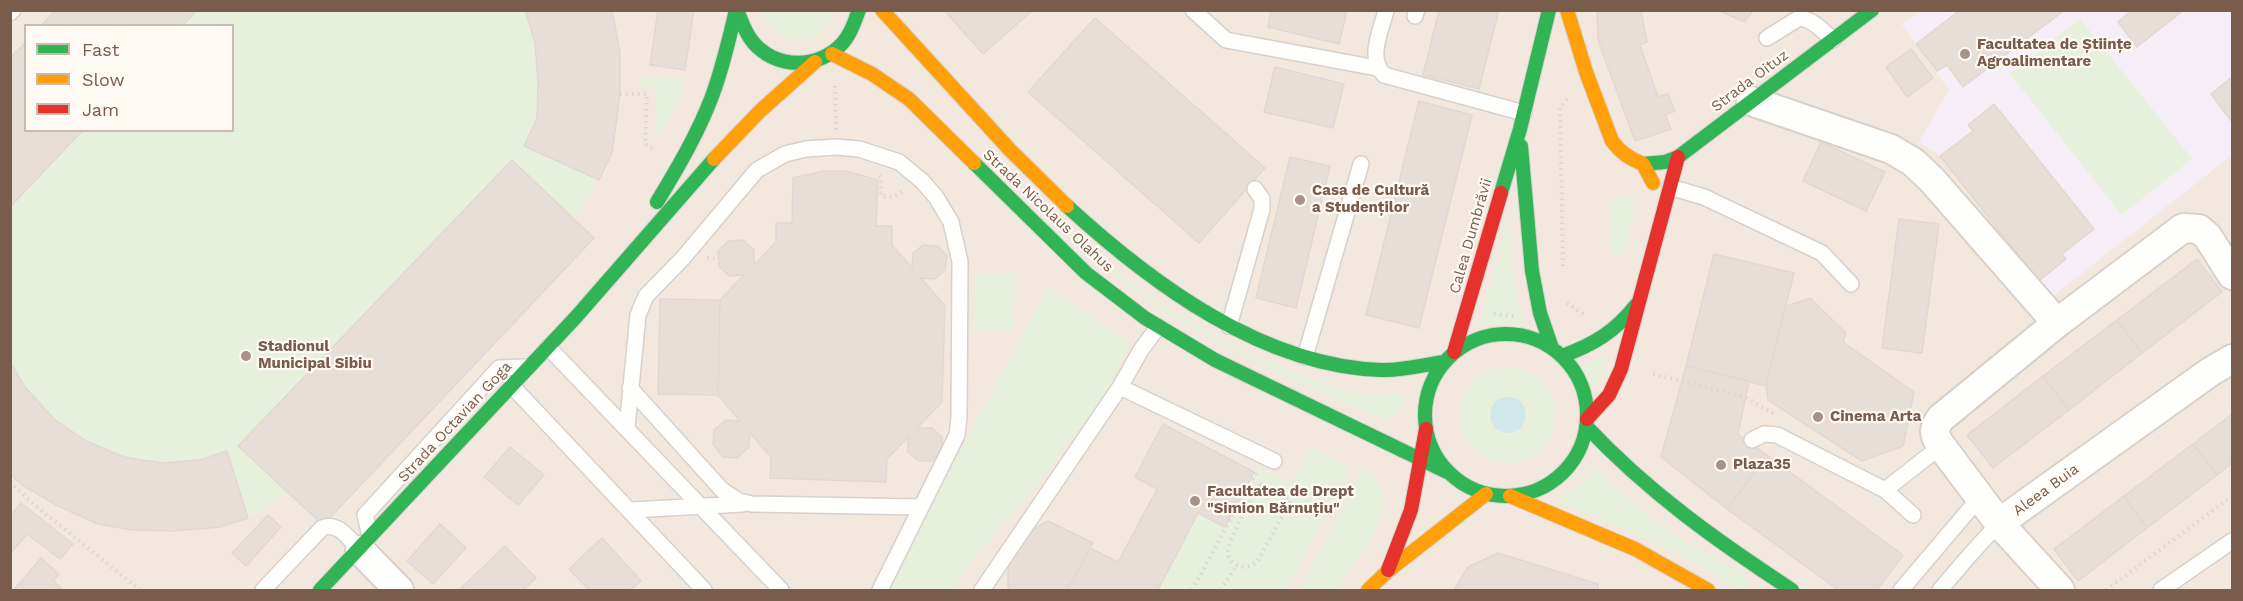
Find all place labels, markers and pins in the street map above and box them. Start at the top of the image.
place label: Facultatea de Științe Agroalimentare [1977,36,2132,71]
marker: Facultatea de Științe Agroalimentare [1958,47,1972,61]
place label: Casa de Cultură a Studenților [1312,182,1429,217]
marker: Casa de Cultură a Studenților [1293,193,1307,207]
place label: Stadionul Municipal Sibiu [258,338,372,373]
marker: Stadionul Municipal Sibiu [239,349,253,363]
place label: Cinema Arta [1830,408,1921,426]
marker: Cinema Arta [1811,410,1825,424]
place label: Plaza35 [1733,456,1791,474]
marker: Plaza35 [1714,458,1728,472]
place label: Facultatea de Drept "Simion Bărnuțiu" [1207,483,1354,518]
marker: Facultatea de Drept "Simion Bărnuțiu" [1188,494,1202,508]

